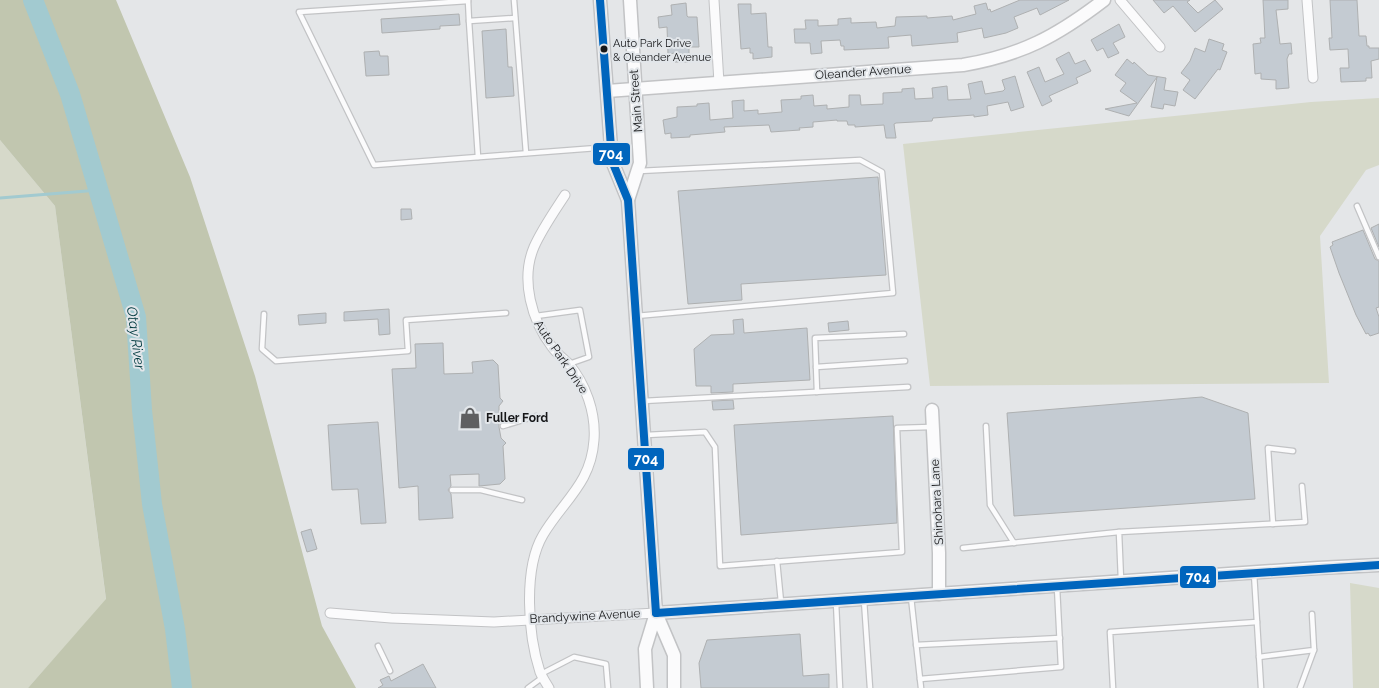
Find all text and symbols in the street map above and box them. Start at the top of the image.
place label: Auto Park Drive & Oleander Avenue [613,37,712,64]
marker: Auto Park Drive & Oleander Avenue [599,44,609,54]
street label: Oleander Avenue [815,62,911,82]
street label: Main Street [627,69,645,133]
line badge: 704 [592,142,631,166]
text: 704 [599,146,623,162]
water label: Otay River [124,305,149,372]
street label: Auto Park Drive [531,318,591,396]
shop icon: Fuller Ford [457,405,483,431]
place label: Fuller Ford [486,411,548,425]
line badge: 704 [627,447,665,471]
text: 704 [634,451,658,467]
street label: Shinohara Lane [928,459,946,545]
line badge: 704 [1179,565,1217,589]
text: 704 [1186,569,1210,585]
street label: Brandywine Avenue [529,606,641,626]

